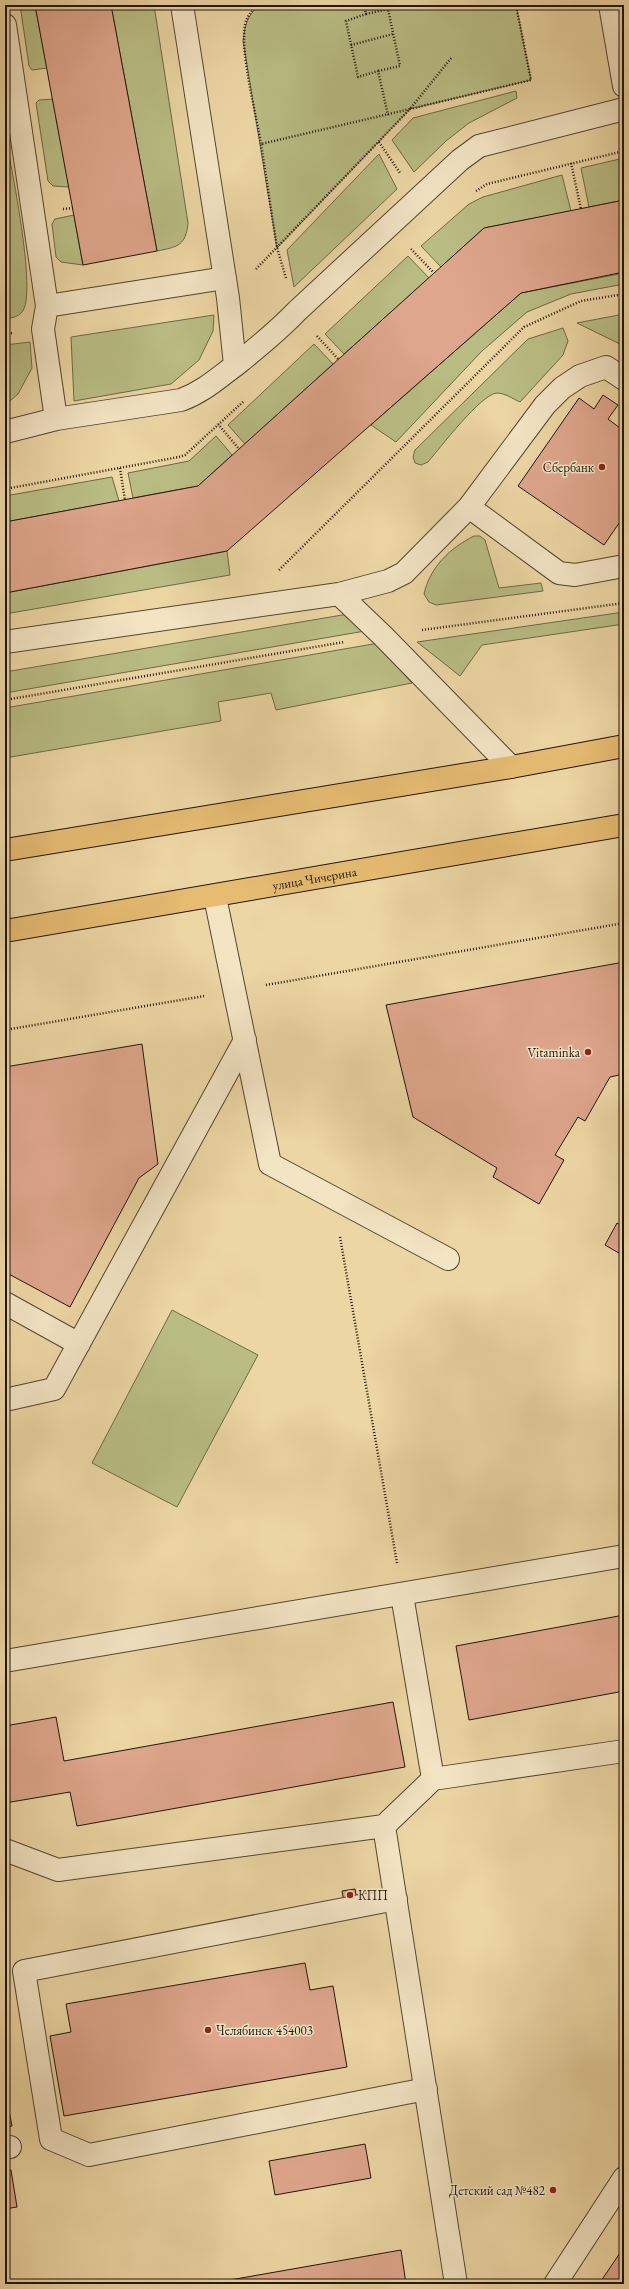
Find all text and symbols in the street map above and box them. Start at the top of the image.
place label: Сбербанк [543,459,595,476]
marker: Сбербанк [597,462,607,472]
street label: улица Чичерина [271,863,359,894]
place label: Vitaminka [528,1044,581,1061]
marker: Vitaminka [583,1047,593,1057]
place label: КПП [358,1887,388,1904]
marker: КПП [345,1890,355,1900]
place label: Челябинск 454003 [216,2022,313,2039]
marker: Челябинск 454003 [203,2025,213,2035]
place label: Детский сад №482 [449,2182,546,2199]
marker: Детский сад №482 [548,2185,558,2195]

